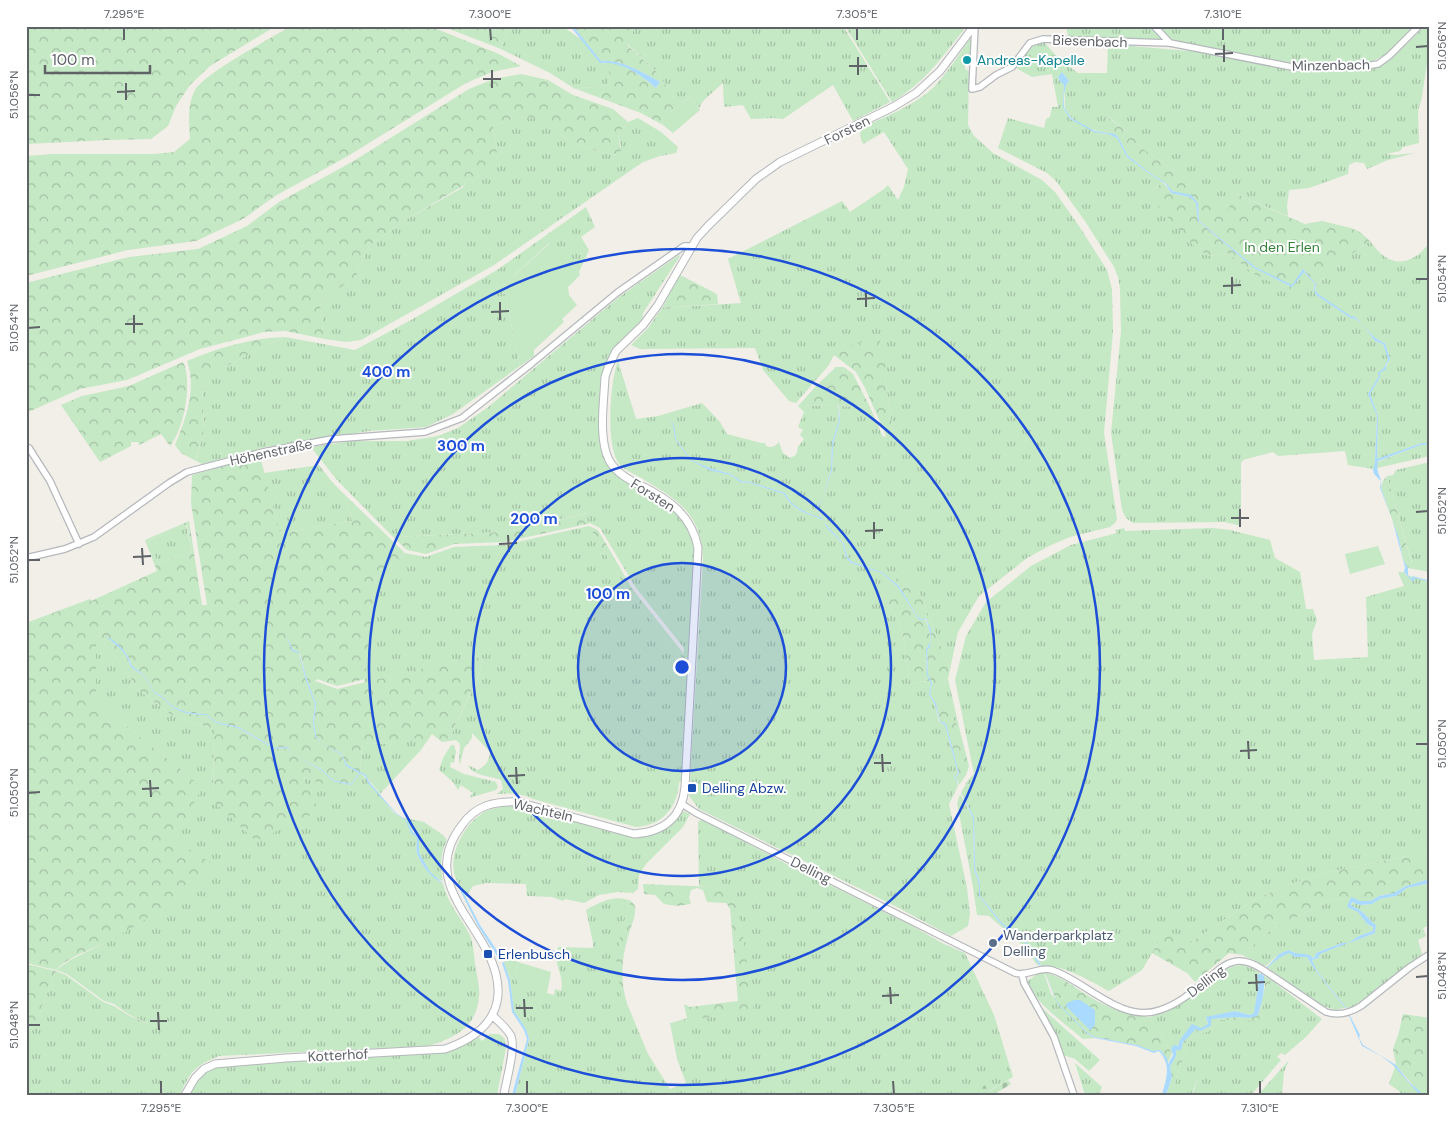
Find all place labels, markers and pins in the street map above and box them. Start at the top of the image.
place label: Andreas-Kapelle [977,51,1085,69]
marker: Andreas-Kapelle [961,54,973,66]
centre of rings [673,658,691,676]
place label: Delling Abzw. [702,779,786,797]
marker: Delling Abzw. [686,782,698,794]
place label: Wanderparkplatz Delling [1003,926,1113,960]
marker: Wanderparkplatz Delling [987,937,999,949]
place label: Erlenbusch [498,945,570,963]
marker: Erlenbusch [482,948,494,960]

